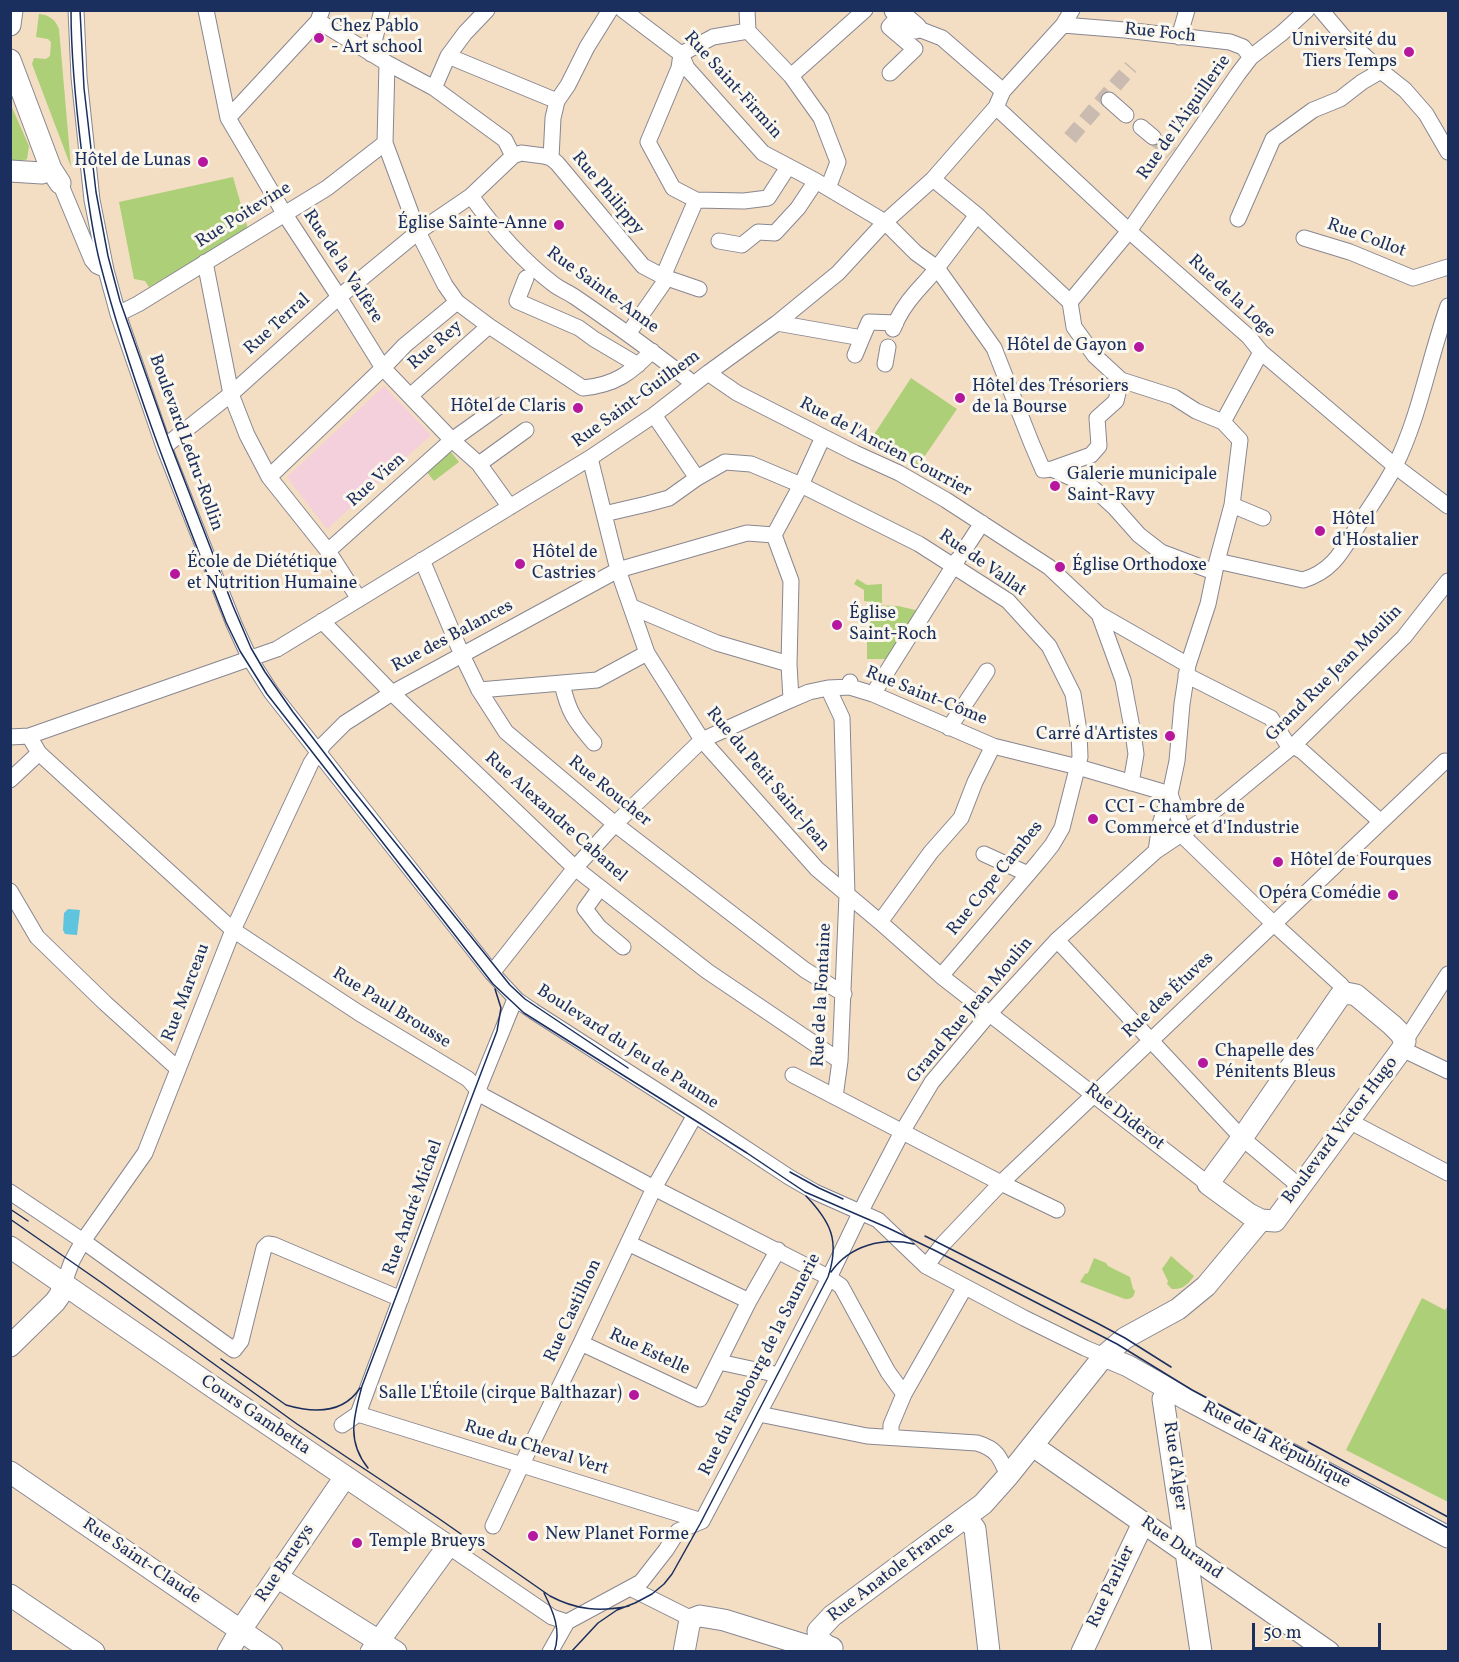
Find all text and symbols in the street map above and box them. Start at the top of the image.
place label: Chez Pablo - Art school [331,17,423,60]
street label: Rue Foch [1123,20,1197,48]
street label: Rue Saint-Firmin [678,28,786,144]
marker: Chez Pablo - Art school [312,31,326,45]
place label: Université du Tiers Temps [1292,31,1397,74]
marker: Université du Tiers Temps [1402,45,1416,59]
street label: Rue de l'Aiguillerie [1134,51,1236,185]
street label: Rue Philippy [566,148,648,240]
place label: Hôtel de Lunas [74,151,191,173]
marker: Hôtel de Lunas [196,155,210,169]
street label: Rue Poitevine [192,178,296,254]
street label: Rue de la Valfère [297,206,387,328]
place label: Église Sainte-Anne [397,214,547,236]
street label: Rue Collot [1324,215,1408,263]
marker: Église Sainte-Anne [552,218,566,232]
street label: Rue Sainte-Anne [542,243,662,339]
street label: Rue de la Loge [1183,251,1279,343]
street label: Rue Terral [240,290,316,360]
street label: Rue Rey [405,317,467,375]
place label: Hôtel de Gayon [1006,336,1127,358]
marker: Hôtel de Gayon [1132,340,1146,354]
street label: Rue Saint-Guilhem [569,346,705,454]
street label: Boulevard Ledru-Rollin [143,352,227,534]
place label: Hôtel des Trésoriers de la Bourse [972,377,1129,420]
marker: Hôtel des Trésoriers de la Bourse [953,391,967,405]
street label: Rue de l'Ancien Courrier [795,393,975,503]
place label: Hôtel de Claris [450,397,566,419]
marker: Hôtel de Claris [571,401,585,415]
street label: Rue Vien [343,449,411,513]
place label: Galerie municipale Saint-Ravy [1067,465,1217,508]
marker: Galerie municipale Saint-Ravy [1048,479,1062,493]
place label: Hôtel d'Hostalier [1332,510,1419,552]
marker: Hôtel d'Hostalier [1313,524,1327,538]
street label: Rue de Vallat [934,526,1030,602]
place label: Hôtel de Castries [532,543,597,586]
place label: École de Diététique et Nutrition Humaine [187,553,357,596]
place label: Église Orthodoxe [1072,556,1207,578]
marker: Hôtel de Castries [513,557,527,571]
marker: Église Orthodoxe [1053,560,1067,574]
marker: École de Diététique et Nutrition Humaine [168,567,182,581]
street label: Rue des Balances [389,596,517,678]
street label: Grand Rue Jean Moulin [1262,601,1408,747]
place label: Église Saint-Roch [849,604,937,646]
marker: Église Saint-Roch [830,618,844,632]
street label: Rue Saint-Côme [862,663,990,731]
street label: Rue du Petit Saint-Jean [700,704,834,856]
place label: Carré d'Artistes [1036,725,1158,747]
marker: Carré d'Artistes [1163,729,1177,743]
street label: Rue Alexandre Cabanel [479,748,631,888]
street label: Rue Roucher [563,752,655,832]
place label: CCI - Chambre de Commerce et d'Industrie [1105,798,1299,840]
marker: CCI - Chambre de Commerce et d'Industrie [1086,812,1100,826]
street label: Rue Cope Cambes [943,817,1049,941]
place label: Hôtel de Fourques [1290,851,1432,873]
marker: Hôtel de Fourques [1271,855,1285,869]
place label: Opéra Comédie [1259,884,1381,906]
marker: Opéra Comédie [1386,888,1400,902]
street label: Rue de la Fontaine [808,922,838,1068]
street label: Grand Rue Jean Moulin [904,934,1038,1088]
street label: Rue Marceau [158,941,216,1045]
street label: Rue des Étuves [1119,948,1219,1044]
street label: Rue Paul Brousse [328,964,454,1054]
street label: Boulevard du Jeu de Paume [532,981,722,1115]
place label: Chapelle des Pénitents Bleus [1215,1042,1336,1084]
street label: Boulevard Victor Hugo [1279,1053,1403,1209]
marker: Chapelle des Pénitents Bleus [1196,1056,1210,1070]
street label: Rue Diderot [1080,1080,1168,1156]
street label: Rue André Michel [380,1137,448,1279]
street label: Rue du Faubourg de la Saunerie [695,1250,827,1480]
street label: Rue Castilhon [541,1256,607,1366]
street label: Rue Estelle [605,1325,693,1381]
street label: Cours Gambetta [196,1371,314,1461]
place label: Salle L'Étoile (cirque Balthazar) [378,1384,622,1406]
marker: Salle L'Étoile (cirque Balthazar) [627,1388,641,1402]
street label: Rue de la République [1198,1398,1354,1494]
street label: Rue du Cheval Vert [461,1417,611,1481]
street label: Rue d'Alger [1157,1420,1191,1512]
street label: Rue Durand [1136,1513,1226,1585]
street label: Rue Saint-Claude [78,1514,204,1610]
street label: Rue Anatole France [824,1518,960,1628]
street label: Rue Brueys [252,1521,320,1607]
place label: New Planet Forme [545,1525,689,1547]
marker: New Planet Forme [526,1529,540,1543]
place label: Temple Brueys [369,1532,485,1554]
marker: Temple Brueys [350,1536,364,1550]
street label: Rue Parlier [1084,1542,1140,1632]
scale bar [1255,1611,1384,1649]
text: 50 m [1263,1621,1302,1646]

